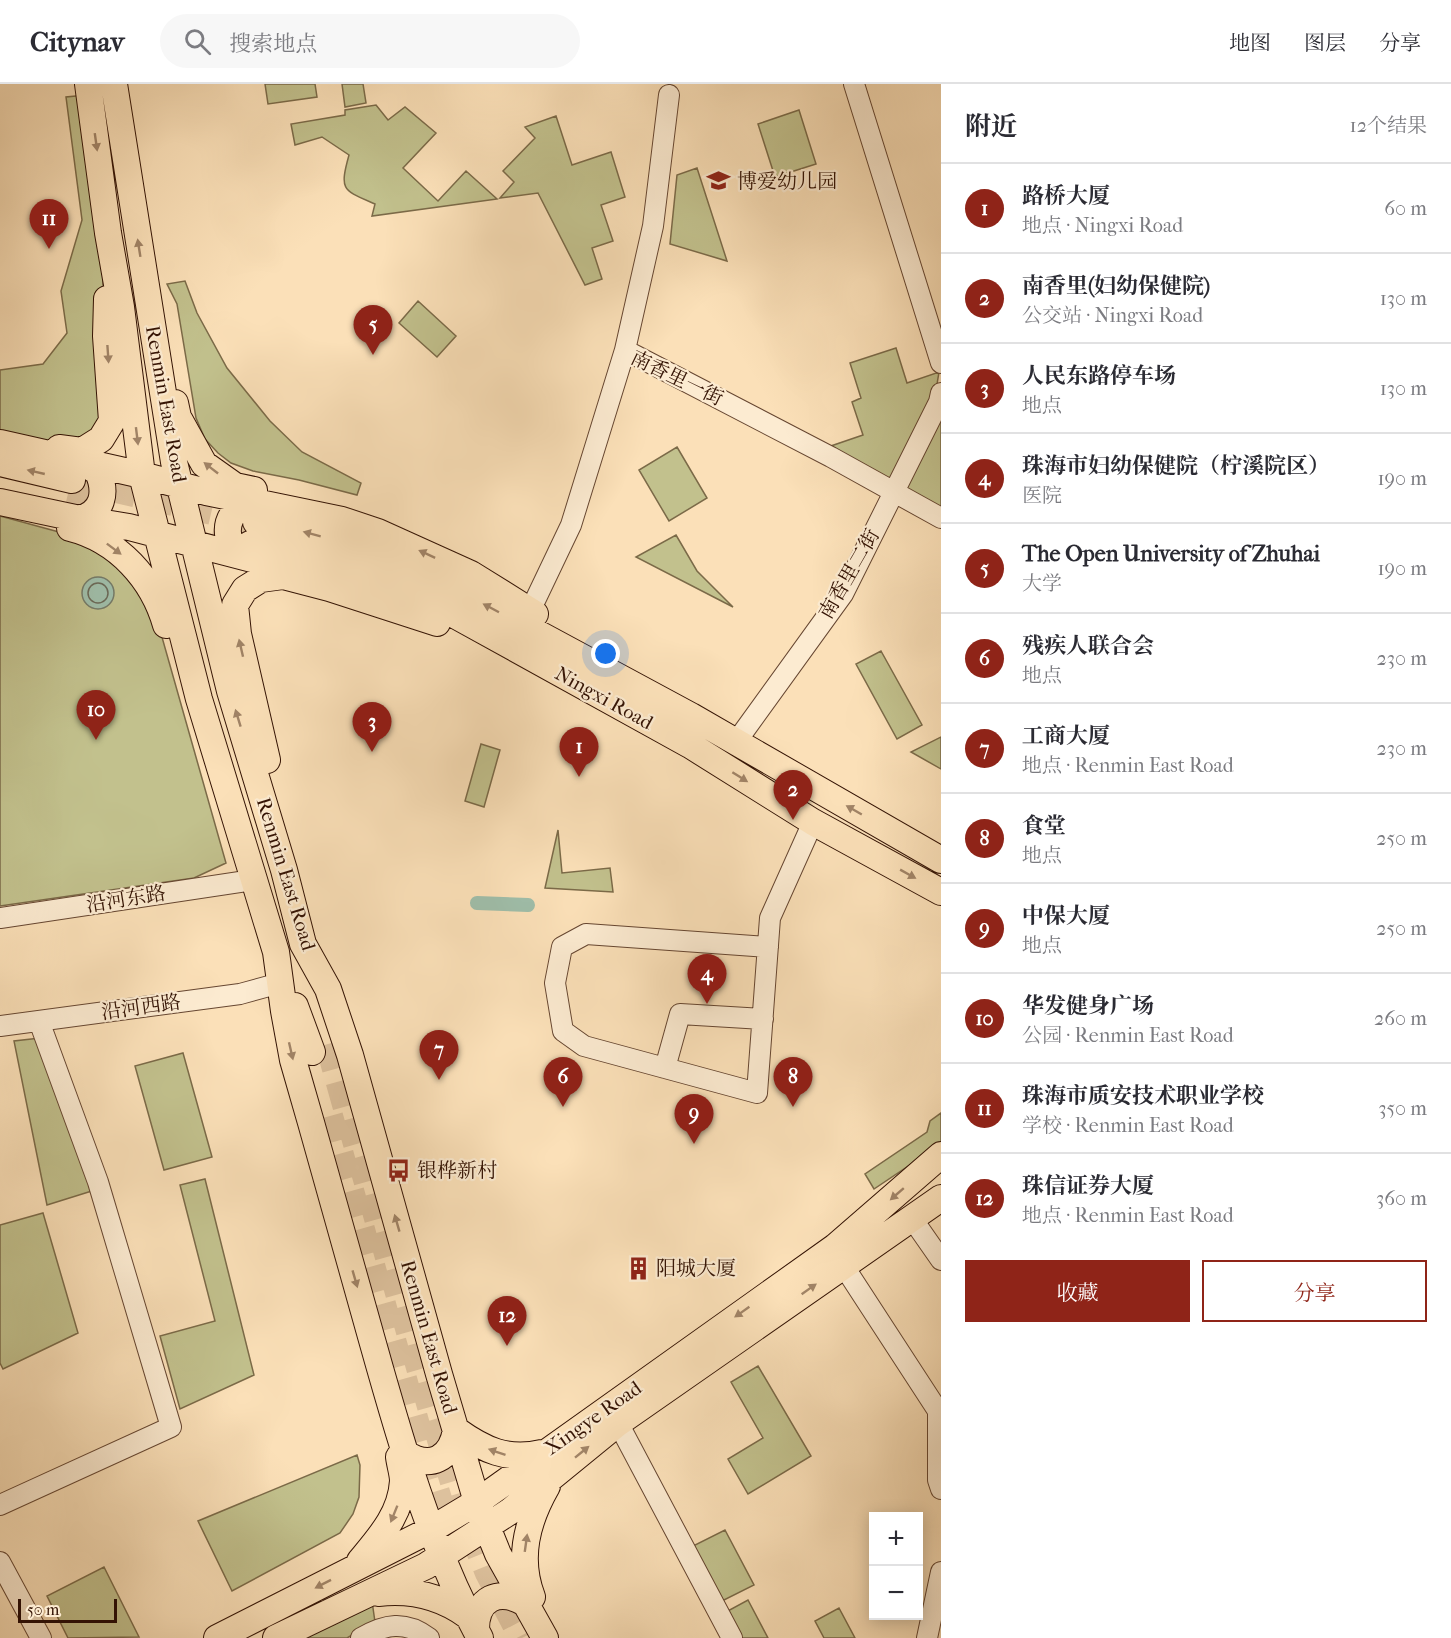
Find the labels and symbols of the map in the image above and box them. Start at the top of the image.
one-way arrow [91,133,100,152]
school or university icon: 博爱幼儿园 [706,168,732,194]
place label: 博爱幼儿园 [737,170,837,193]
pin: 11 [29,200,68,249]
one-way arrow [135,239,144,258]
pin: 5 [354,306,392,355]
street label: Renmin East Road [141,324,191,485]
one-way arrow [103,345,112,364]
street label: 南香里一街 [627,346,727,410]
one-way arrow [132,427,142,446]
one-way arrow [203,462,219,475]
one-way arrow [27,466,45,476]
street label: 南香里二街 [814,525,884,623]
one-way arrow [303,529,321,539]
one-way arrow [106,543,122,555]
one-way arrow [418,550,435,559]
one-way arrow [483,603,500,613]
one-way arrow [236,638,245,657]
your location [591,639,620,668]
street label: Ningxi Road [551,662,658,735]
pin: 10 [76,690,116,740]
pin: 3 [352,702,392,752]
one-way arrow [233,709,242,727]
pin: 1 [560,728,598,777]
pin: 2 [774,770,812,820]
one-way arrow [732,771,748,782]
street label: Renmin East Road [252,795,321,954]
one-way arrow [846,804,862,815]
one-way arrow [900,869,917,879]
street label: 沿河东路 [85,881,167,917]
pin: 4 [688,954,726,1004]
street label: 沿河西路 [100,990,182,1024]
pin: 7 [420,1030,458,1080]
one-way arrow [287,1041,297,1060]
pin: 6 [544,1058,582,1107]
pin: 8 [774,1058,812,1107]
pin: 9 [674,1094,714,1144]
bus stop icon: 银桦新村 [386,1157,412,1183]
place label: 银桦新村 [417,1159,497,1182]
one-way arrow [890,1187,905,1200]
one-way arrow [392,1214,401,1232]
building icon: 阳城大厦 [625,1255,651,1281]
street label: Renmin East Road [396,1257,462,1418]
place label: 阳城大厦 [656,1257,736,1280]
one-way arrow [351,1270,360,1288]
one-way arrow [800,1283,816,1295]
pin: 12 [488,1296,526,1346]
one-way arrow [735,1306,750,1318]
street label: Xingye Road [540,1376,647,1460]
one-way arrow [488,1447,506,1456]
one-way arrow [575,1447,590,1459]
one-way arrow [389,1505,399,1523]
one-way arrow [521,1533,530,1552]
one-way arrow [315,1579,332,1589]
scale bar [18,1596,117,1624]

